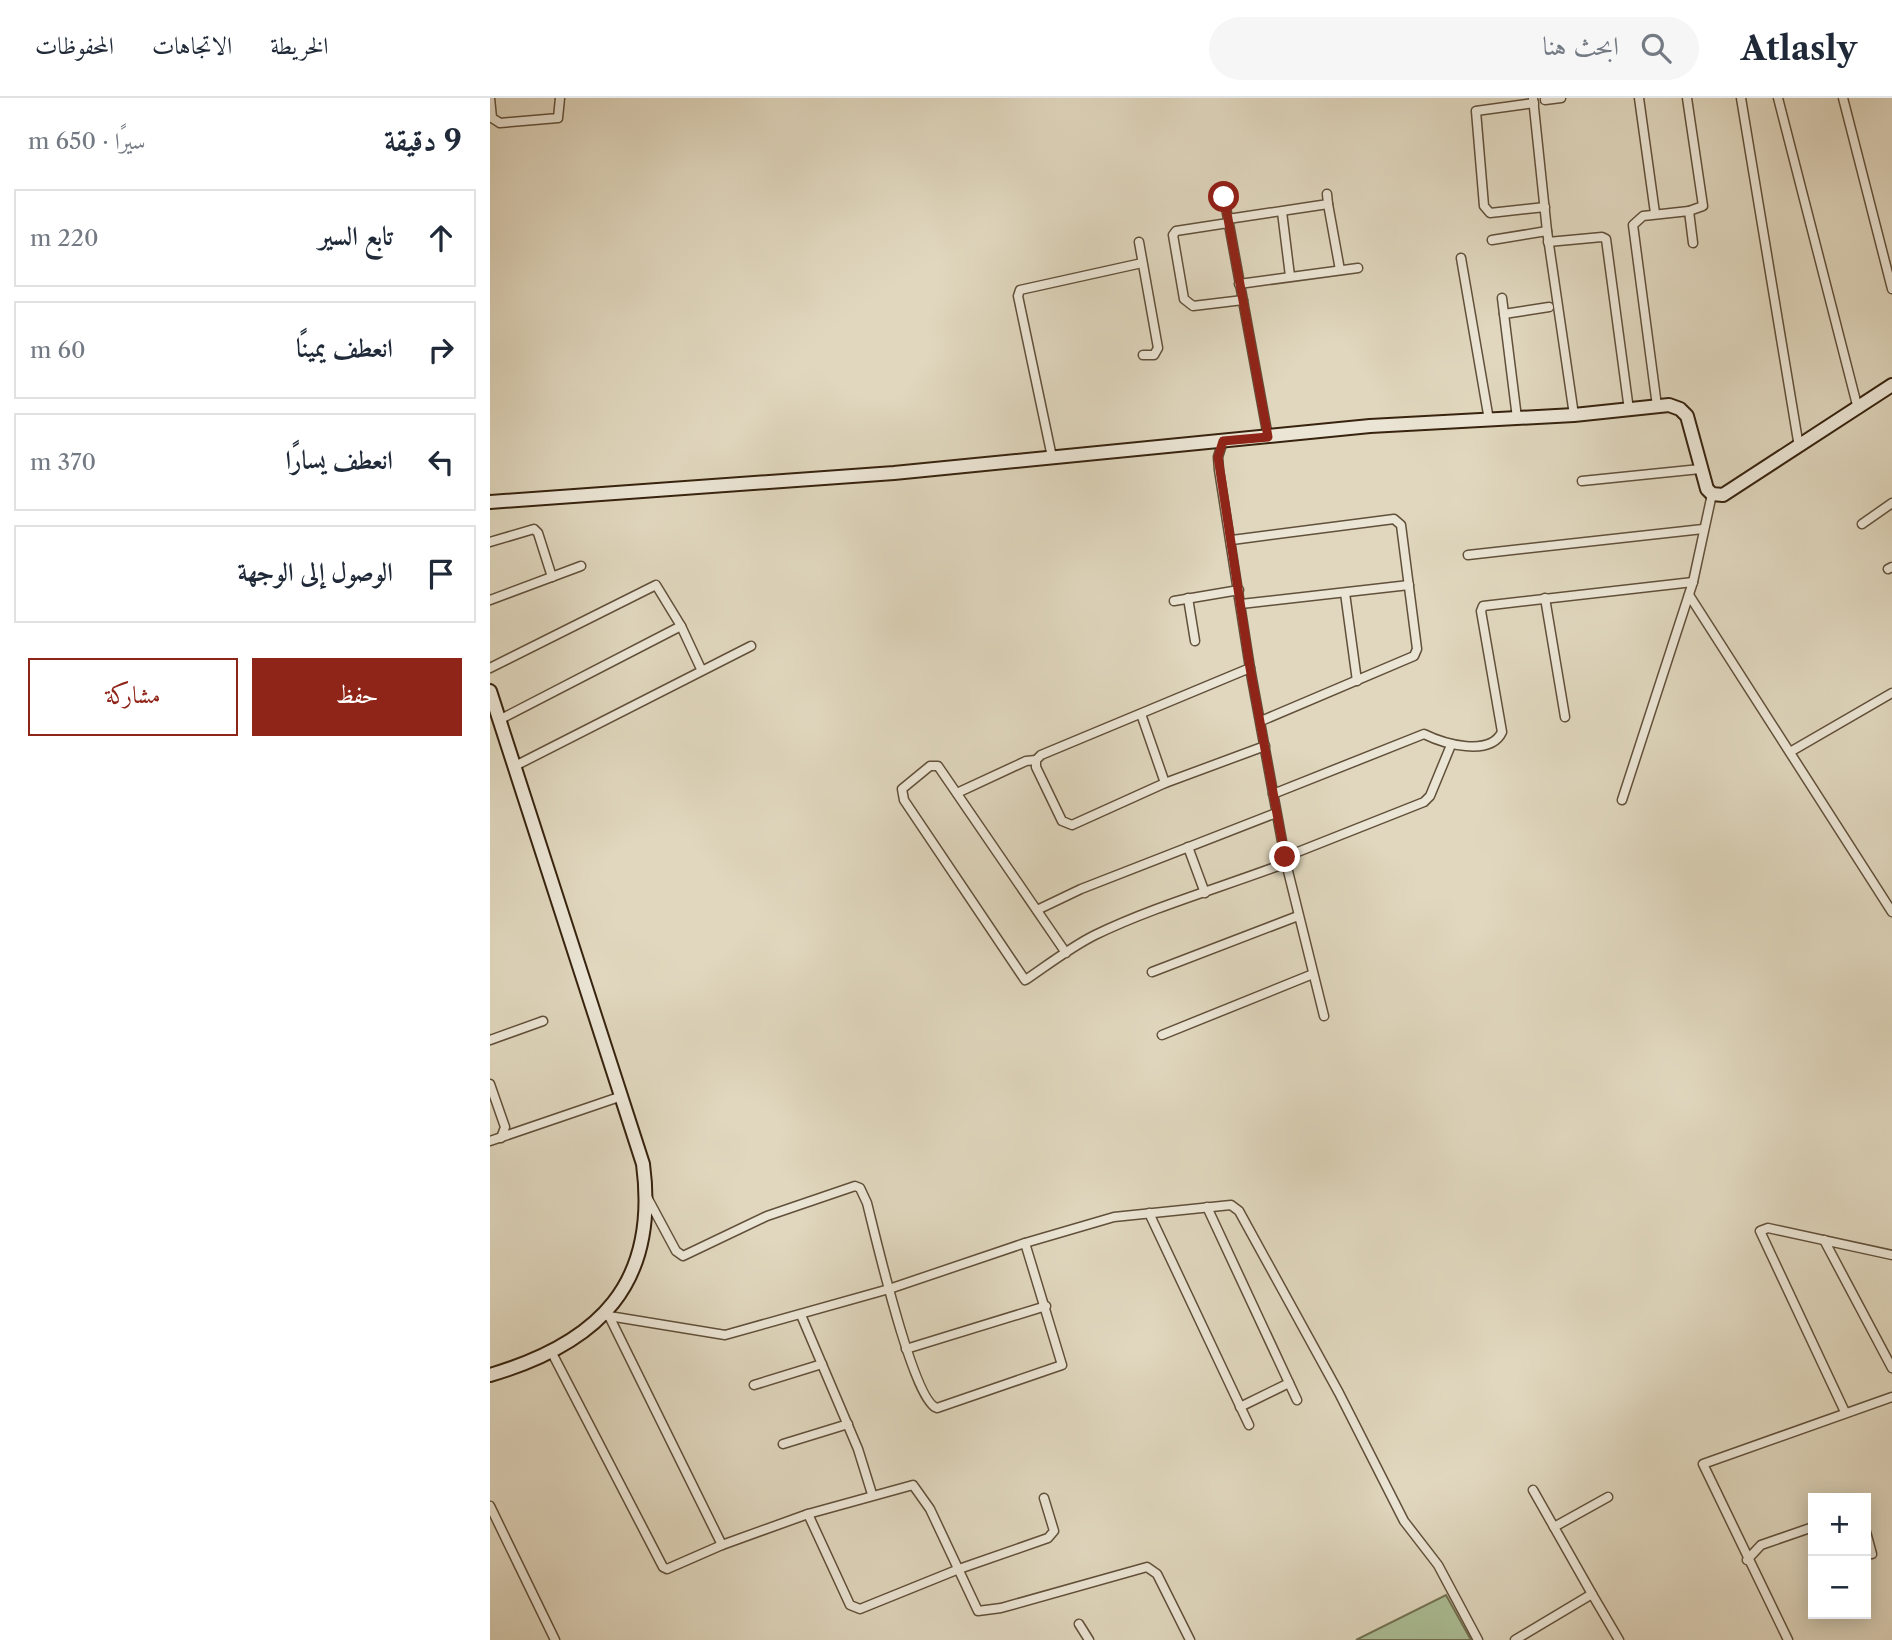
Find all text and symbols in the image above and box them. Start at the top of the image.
search box [1209,17,1699,80]
text: Atlasly [1741,28,1857,69]
icon: search [1637,29,1675,67]
text: ابحث هنا [1543,30,1619,62]
text: المحفوظات [35,31,114,60]
text: الاتجاهات [152,31,232,60]
text: الخريطة [270,31,329,60]
text: 9 دقيقة [384,122,462,159]
text: سيرًا · 650 m [28,127,146,155]
route start [1208,181,1239,212]
icon: ahead [422,219,460,257]
text: تابع السير [319,220,393,252]
text: 220 m [30,224,99,252]
icon: right [422,331,460,369]
text: انعطف يمينًا [296,332,393,364]
text: 60 m [30,336,86,364]
icon: left [422,443,460,481]
text: انعطف يسارًا [285,444,393,476]
text: 370 m [30,448,96,476]
icon: arrive [422,555,460,593]
text: الوصول إلى الوجهة [238,556,393,588]
button: مشاركة [28,658,238,736]
button: حفظ [252,658,462,736]
route end [1269,841,1300,872]
map controls [1808,1493,1871,1619]
button: + [1808,1493,1871,1556]
button: − [1808,1556,1871,1619]

